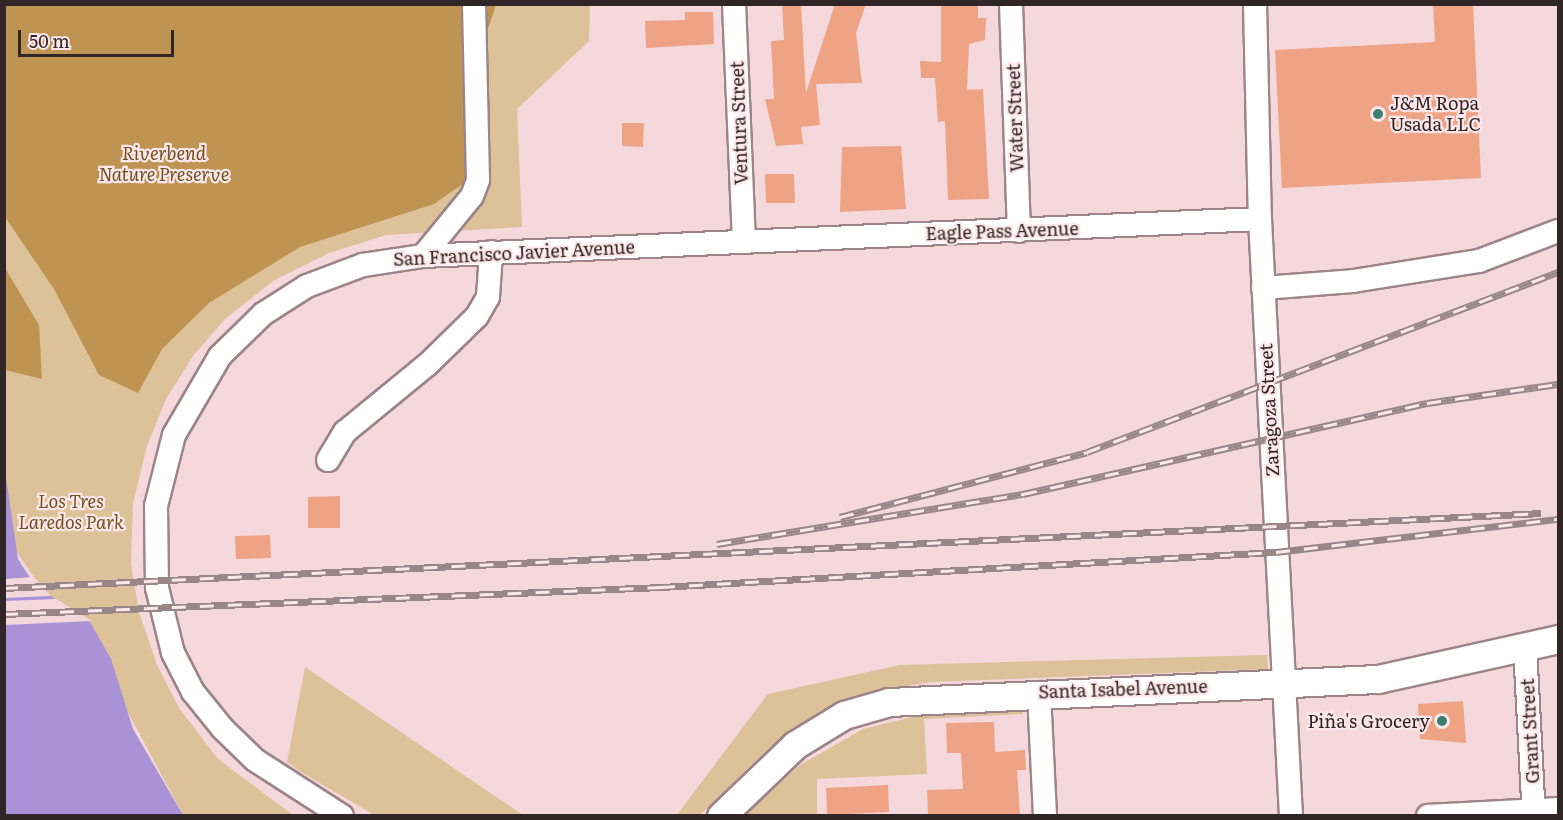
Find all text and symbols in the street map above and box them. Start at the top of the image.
scale bar [21,18,177,56]
text: 50 m [29,27,70,54]
street label: Ventura Street [726,61,752,185]
street label: Water Street [1002,63,1028,173]
place label: J&M Ropa Usada LLC [1390,93,1481,136]
marker: J&M Ropa Usada LLC [1371,107,1385,121]
park label: Riverbend Nature Preserve [99,143,229,186]
street label: Eagle Pass Avenue [925,218,1079,244]
street label: San Francisco Javier Avenue [393,236,635,270]
street label: Zaragoza Street [1255,343,1283,477]
park label: Los Tres Laredos Park [18,491,124,534]
street label: Santa Isabel Avenue [1038,675,1208,703]
street label: Grant Street [1516,678,1544,784]
place label: Piña's Grocery [1308,710,1430,732]
marker: Piña's Grocery [1435,714,1449,728]

